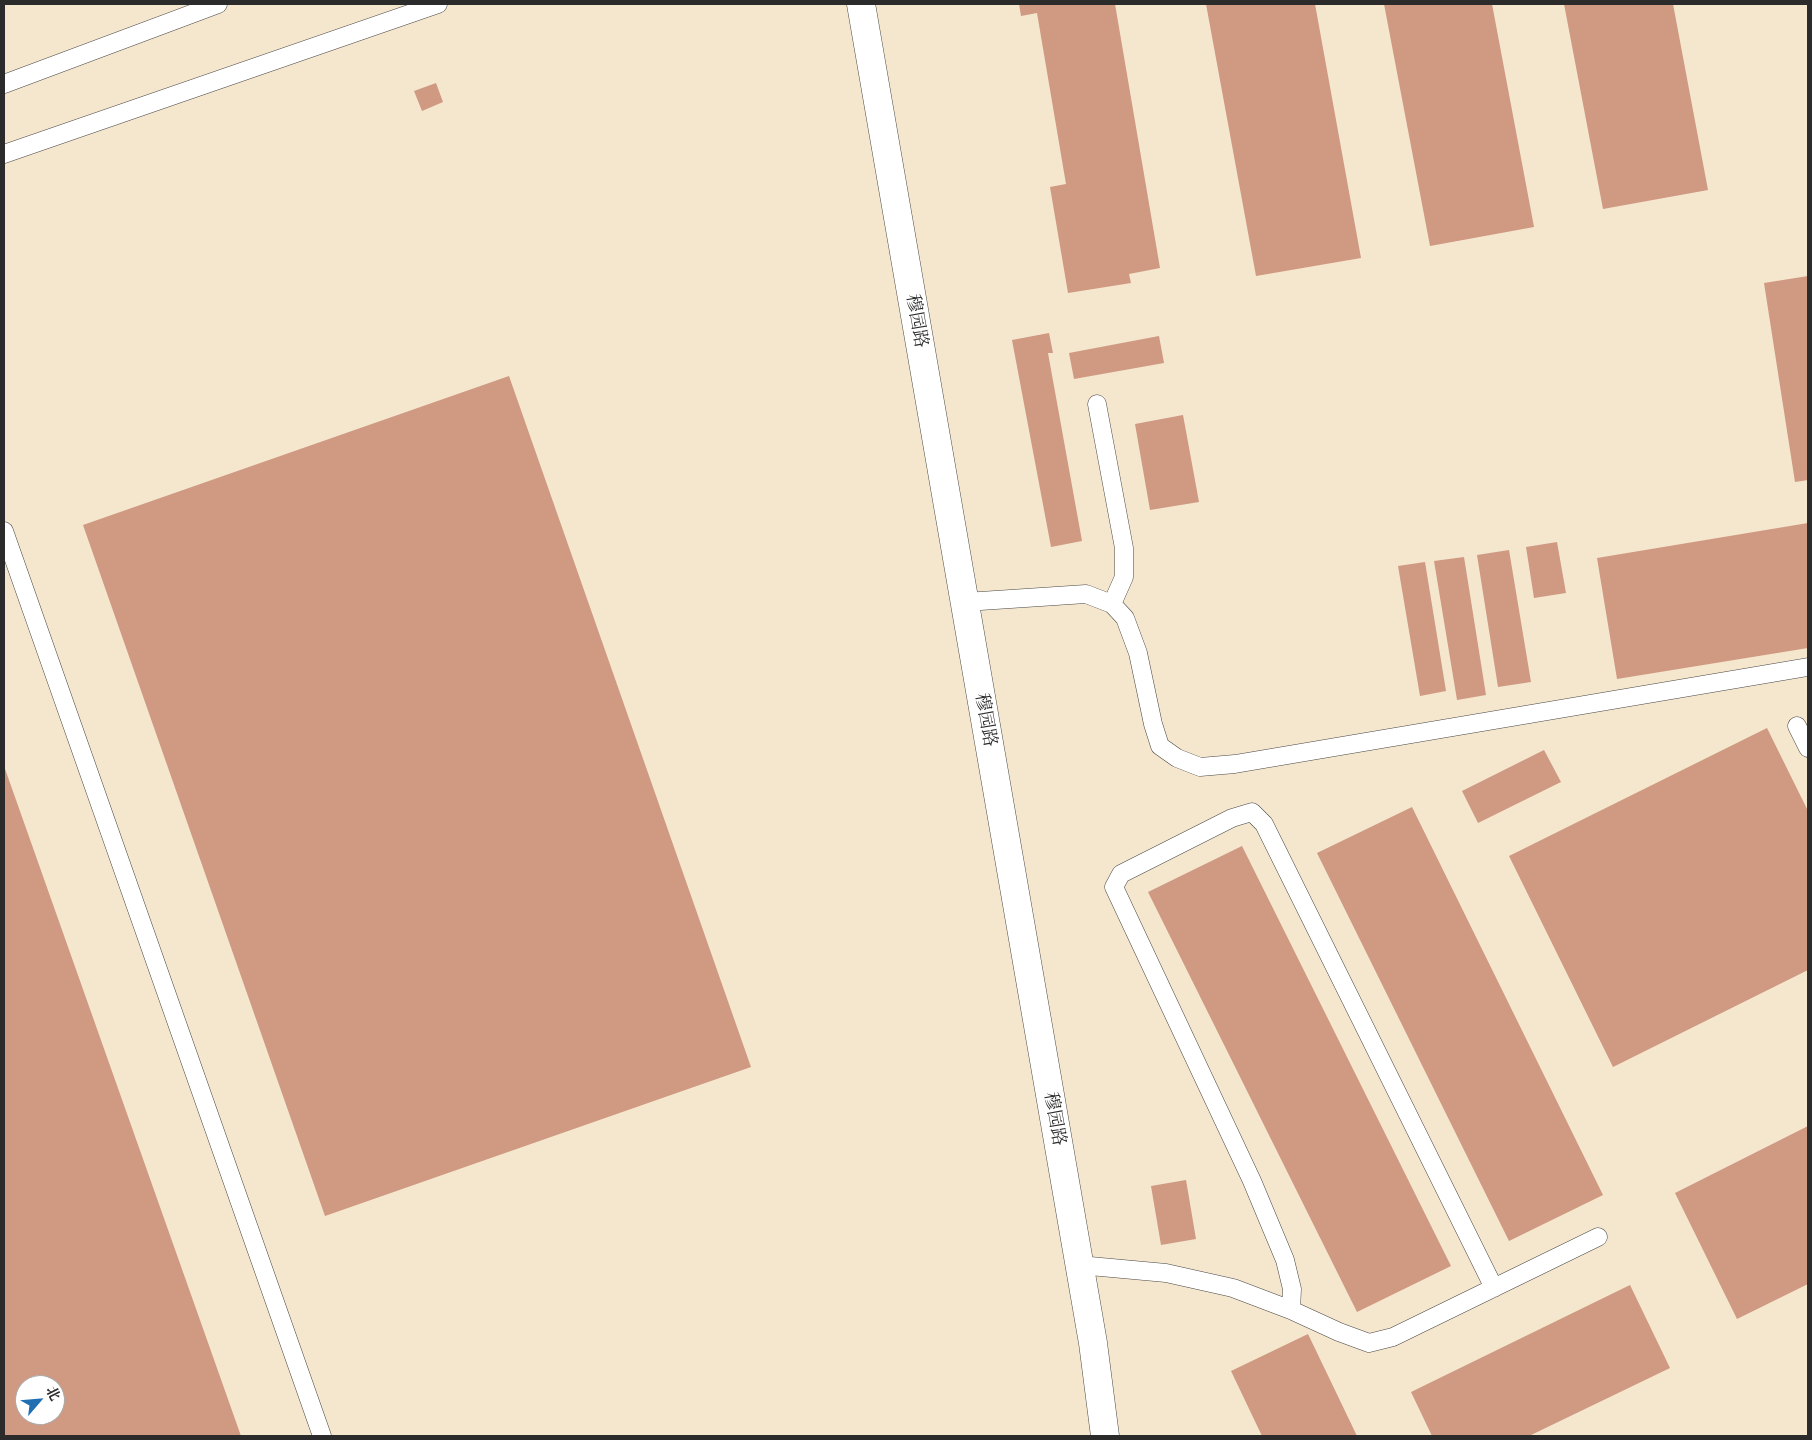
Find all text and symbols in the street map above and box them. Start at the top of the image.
street label: 穆园路 [901,293,931,349]
street label: 穆园路 [970,692,1000,748]
street label: 穆园路 [1039,1091,1069,1147]
north arrow [15,1375,65,1425]
text: 北 [41,1383,65,1404]

